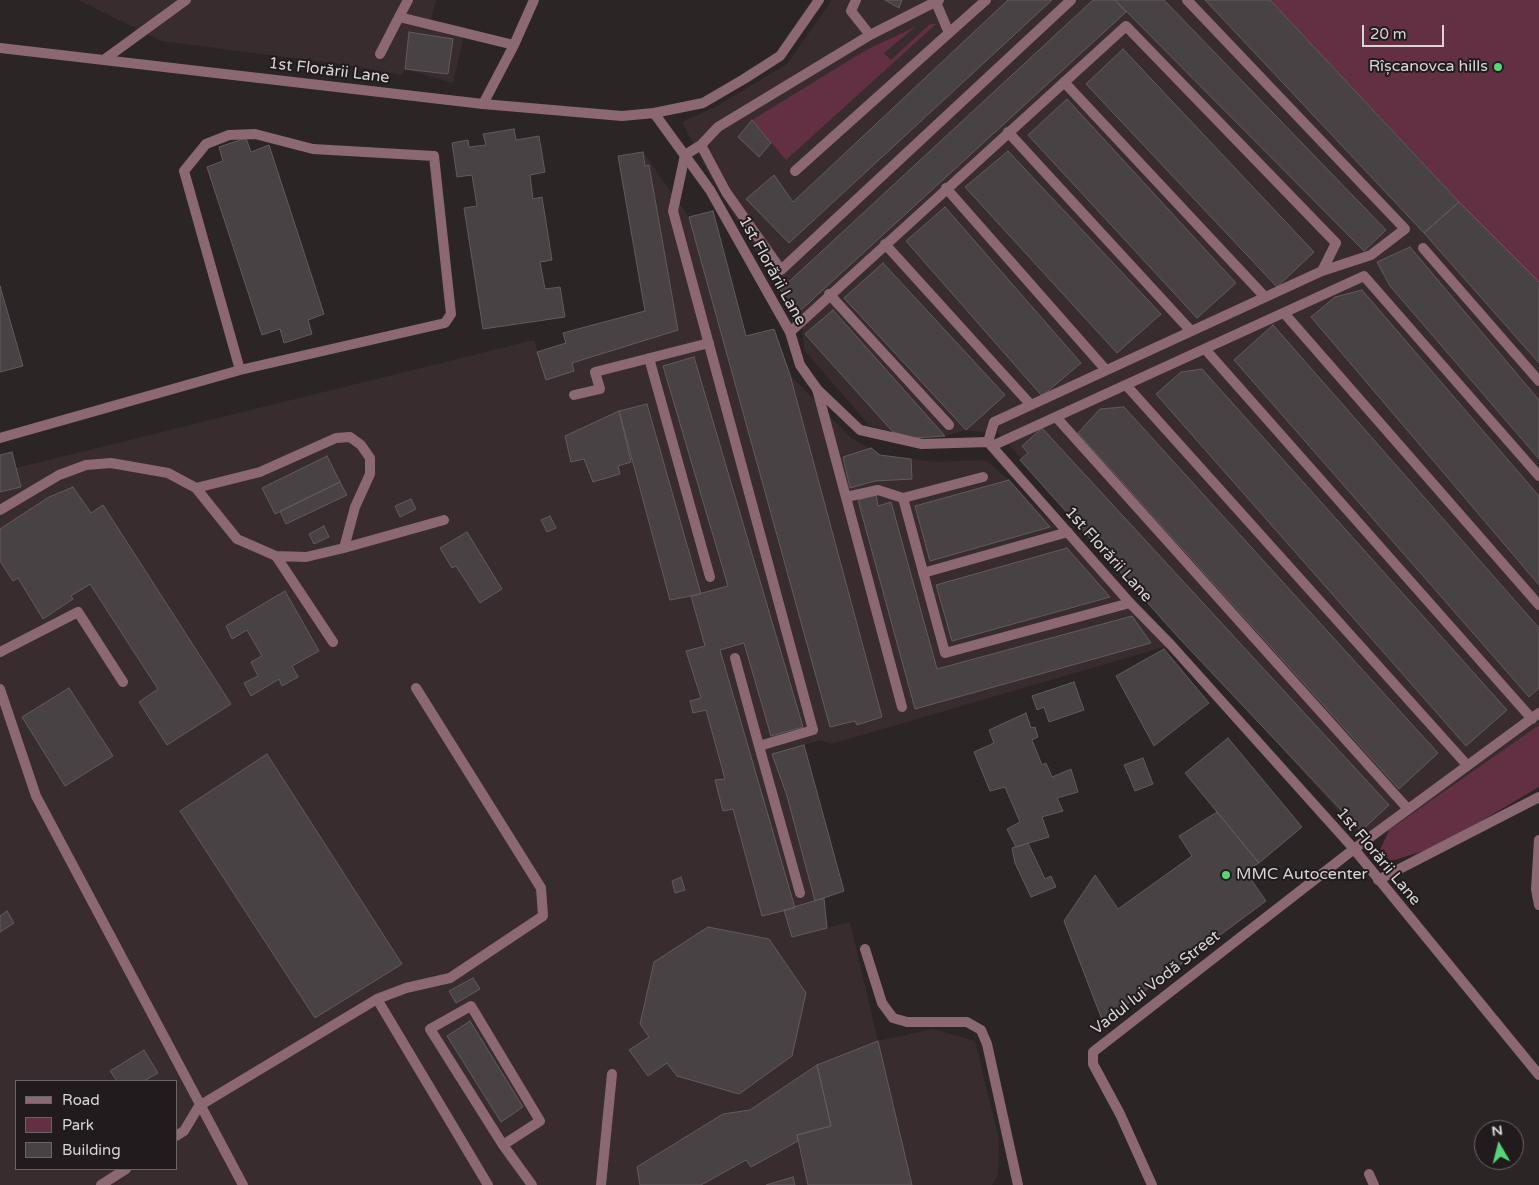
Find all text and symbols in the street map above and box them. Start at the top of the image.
scale bar [1364,15,1446,47]
text: 20 m [1370,25,1407,43]
street label: 1st Florării Lane [267,54,391,88]
place label: Rîșcanovca hills [1369,57,1488,77]
marker: Rîșcanovca hills [1492,61,1504,73]
street label: 1st Florării Lane [734,213,810,329]
street label: 1st Florării Lane [1060,503,1156,607]
street label: 1st Florării Lane [1332,804,1424,910]
place label: MMC Autocenter [1236,865,1368,885]
marker: MMC Autocenter [1220,869,1232,881]
street label: Vadul lui Vodă Street [1088,927,1224,1039]
legend [15,1080,178,1170]
text: Road [62,1091,100,1109]
text: Park [62,1116,94,1134]
north arrow [1474,1120,1524,1170]
text: N [1490,1121,1504,1140]
text: Building [62,1141,121,1159]

